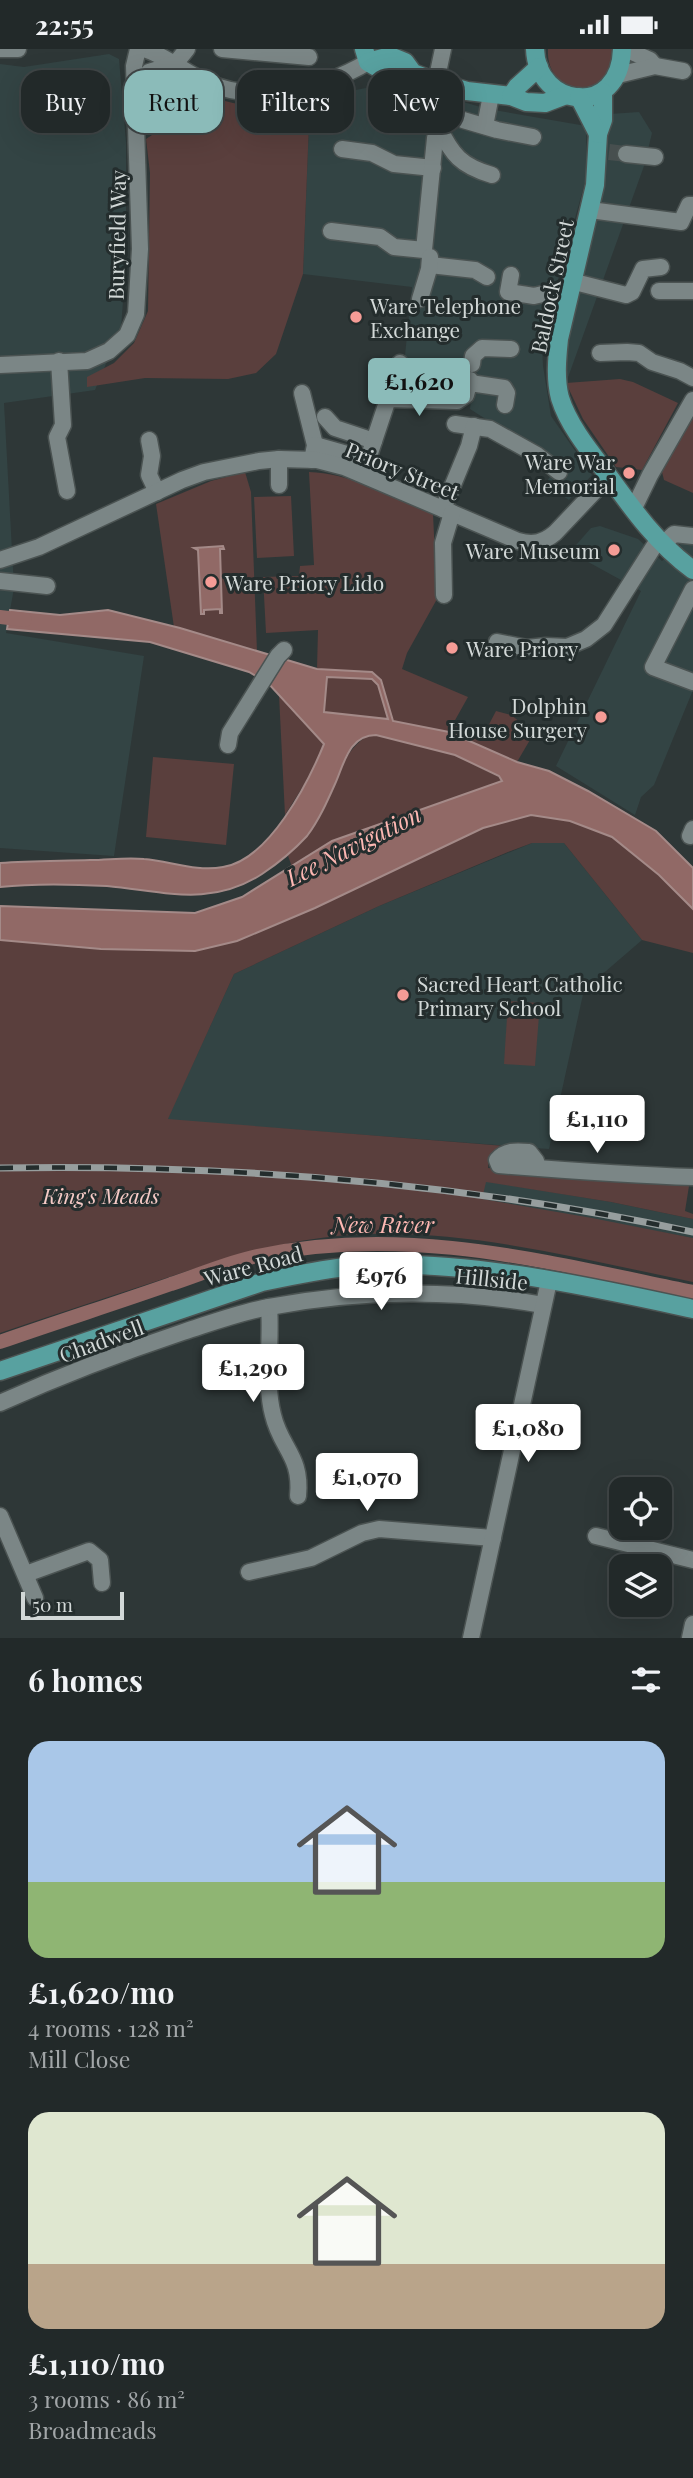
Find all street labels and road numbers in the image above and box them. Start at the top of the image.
street label: Buryfield Way [101,169,131,300]
street label: Baldock Street [523,216,579,356]
street label: Priory Street [342,434,465,506]
street label: Ware Road [200,1238,305,1292]
street label: Hillside [455,1260,529,1296]
street label: Chadwell [55,1312,147,1368]

